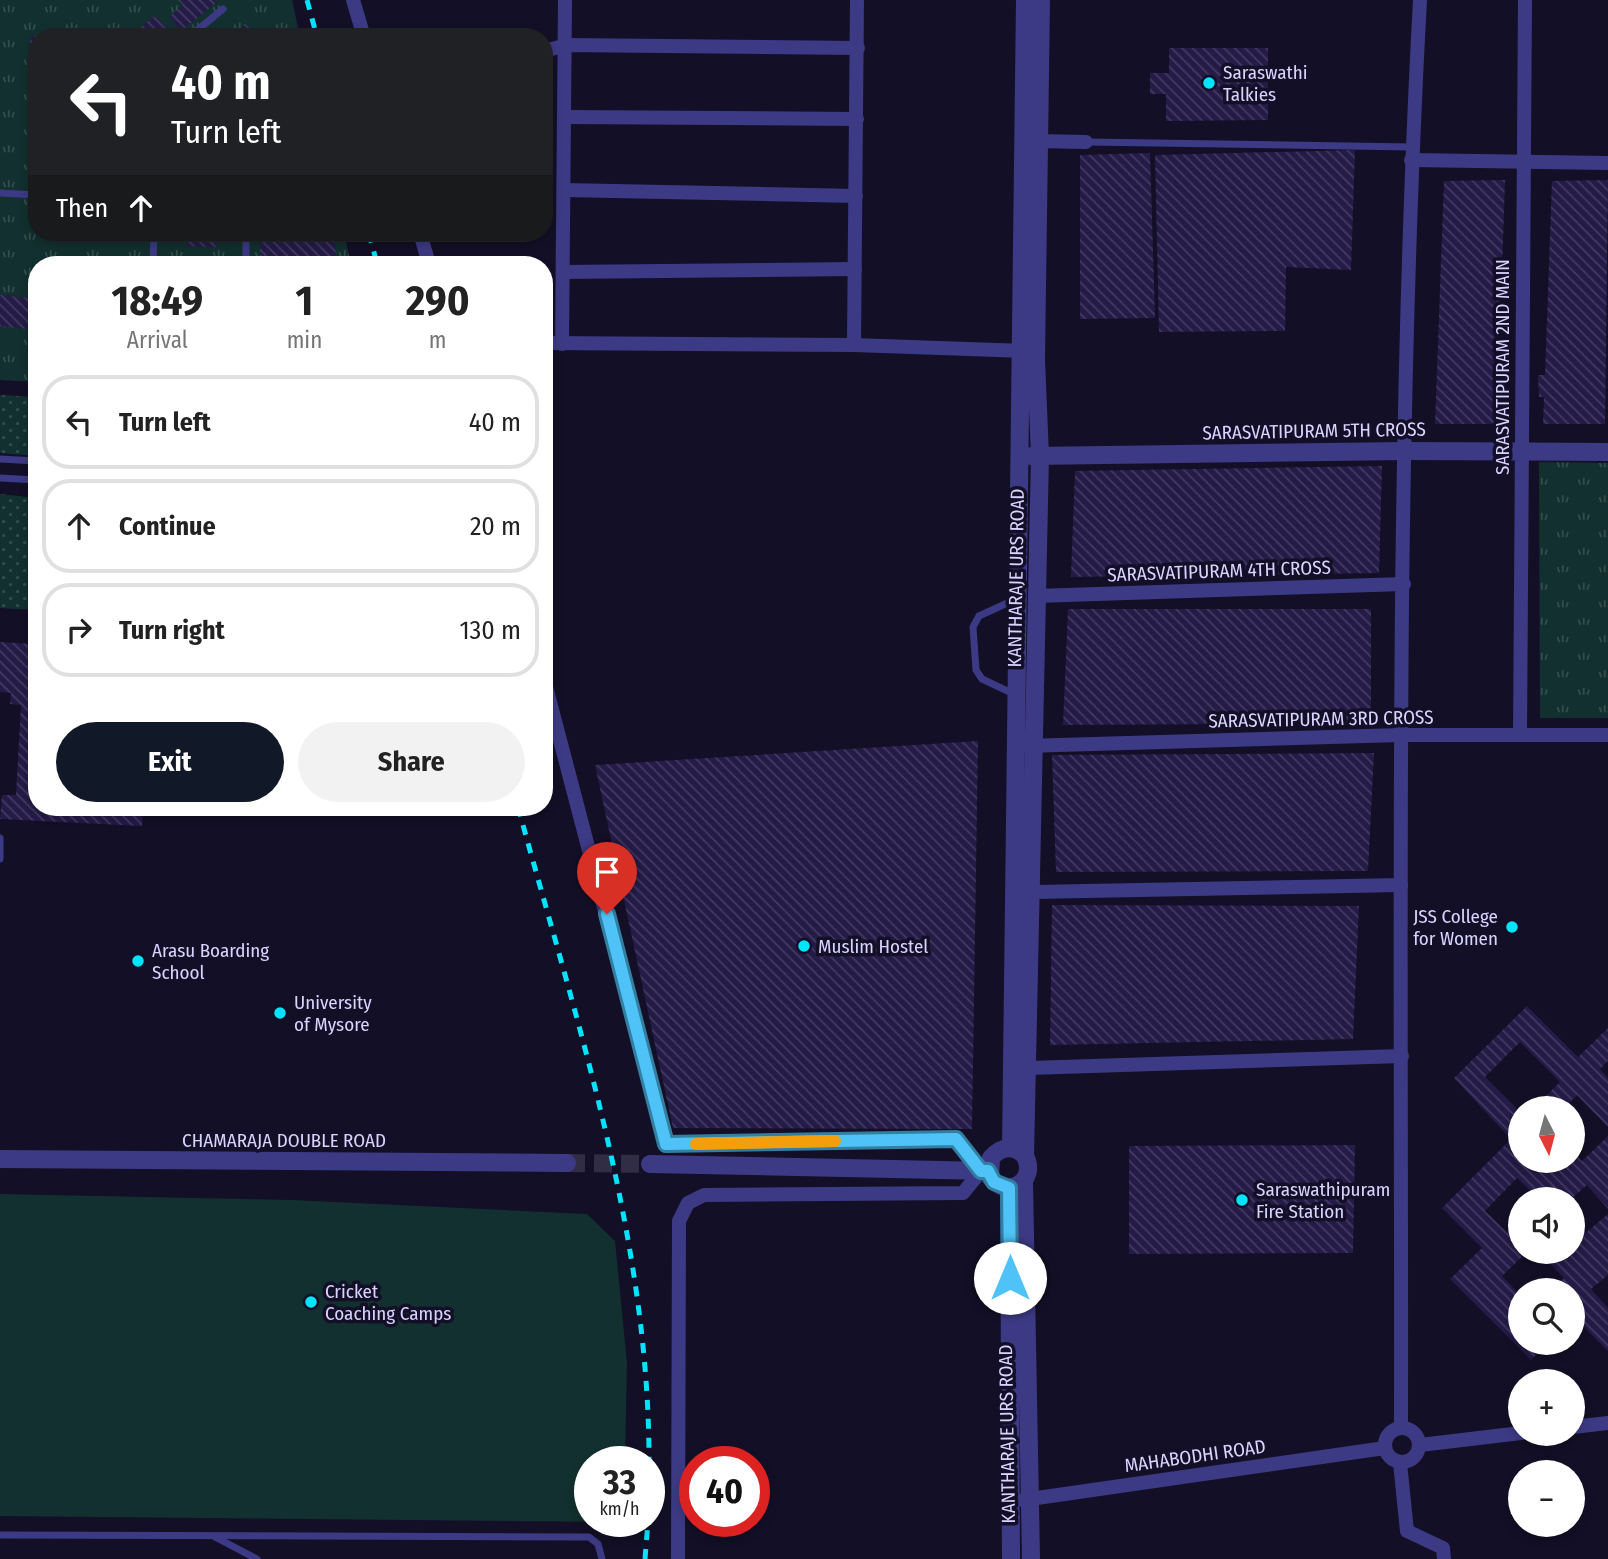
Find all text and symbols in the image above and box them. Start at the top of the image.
text: 40 m [171,53,271,112]
icon: left [56,56,147,147]
place label: Saraswathi Talkies [1223,61,1307,106]
marker: Saraswathi Talkies [1201,75,1217,91]
text: Turn left [171,113,281,151]
icon: ahead [122,189,160,227]
text: Then [56,193,108,224]
street label: SARASVATIPURAM 2ND MAIN [1491,259,1514,475]
text: 18:49 [111,276,203,326]
text: 1 [296,276,313,326]
text: 290 [406,276,470,326]
text: Arrival [127,326,188,354]
text: min [287,326,322,354]
text: m [429,326,446,354]
icon: left [60,403,98,441]
text: Turn left [119,407,211,438]
text: 40 m [469,407,521,438]
street label: SARASVATIPURAM 5TH CROSS [1202,418,1426,444]
street label: KANTHARAJE URS ROAD [1003,488,1029,668]
icon: ahead [60,507,98,545]
text: Continue [119,511,216,542]
text: 20 m [470,511,521,542]
street label: SARASVATIPURAM 4TH CROSS [1107,556,1331,586]
icon: right [60,611,98,649]
text: Turn right [119,615,225,646]
text: 130 m [459,615,521,646]
street label: SARASVATIPURAM 3RD CROSS [1208,706,1434,732]
button: Exit [56,722,284,802]
button: Share [298,722,525,802]
pin [577,842,637,914]
icon: arrive [588,853,626,891]
place label: JSS College for Women [1413,905,1498,950]
marker: JSS College for Women [1504,919,1520,935]
place label: Muslim Hostel [818,935,928,958]
marker: Muslim Hostel [796,938,812,954]
place label: Arasu Boarding School [152,939,269,984]
marker: Arasu Boarding School [130,953,146,969]
place label: University of Mysore [294,991,372,1036]
marker: University of Mysore [272,1005,288,1021]
north arrow [1508,1096,1586,1172]
map controls [1508,1096,1585,1537]
street label: CHAMARAJA DOUBLE ROAD [182,1129,386,1152]
place label: Saraswathipuram Fire Station [1256,1178,1390,1223]
button: sound [1508,1187,1585,1264]
marker: Saraswathipuram Fire Station [1234,1192,1250,1208]
position arrow [973,1241,1047,1315]
button: search [1508,1278,1585,1355]
place label: Cricket Coaching Camps [325,1280,451,1325]
marker: Cricket Coaching Camps [303,1294,319,1310]
street label: KANTHARAJE URS ROAD [994,1344,1020,1524]
button: + [1508,1369,1585,1446]
street label: MAHABODHI ROAD [1123,1435,1267,1477]
speed limit sign: 40 [679,1446,770,1537]
button: − [1508,1460,1585,1537]
text: 33 [603,1461,636,1503]
text: km/h [599,1498,640,1520]

